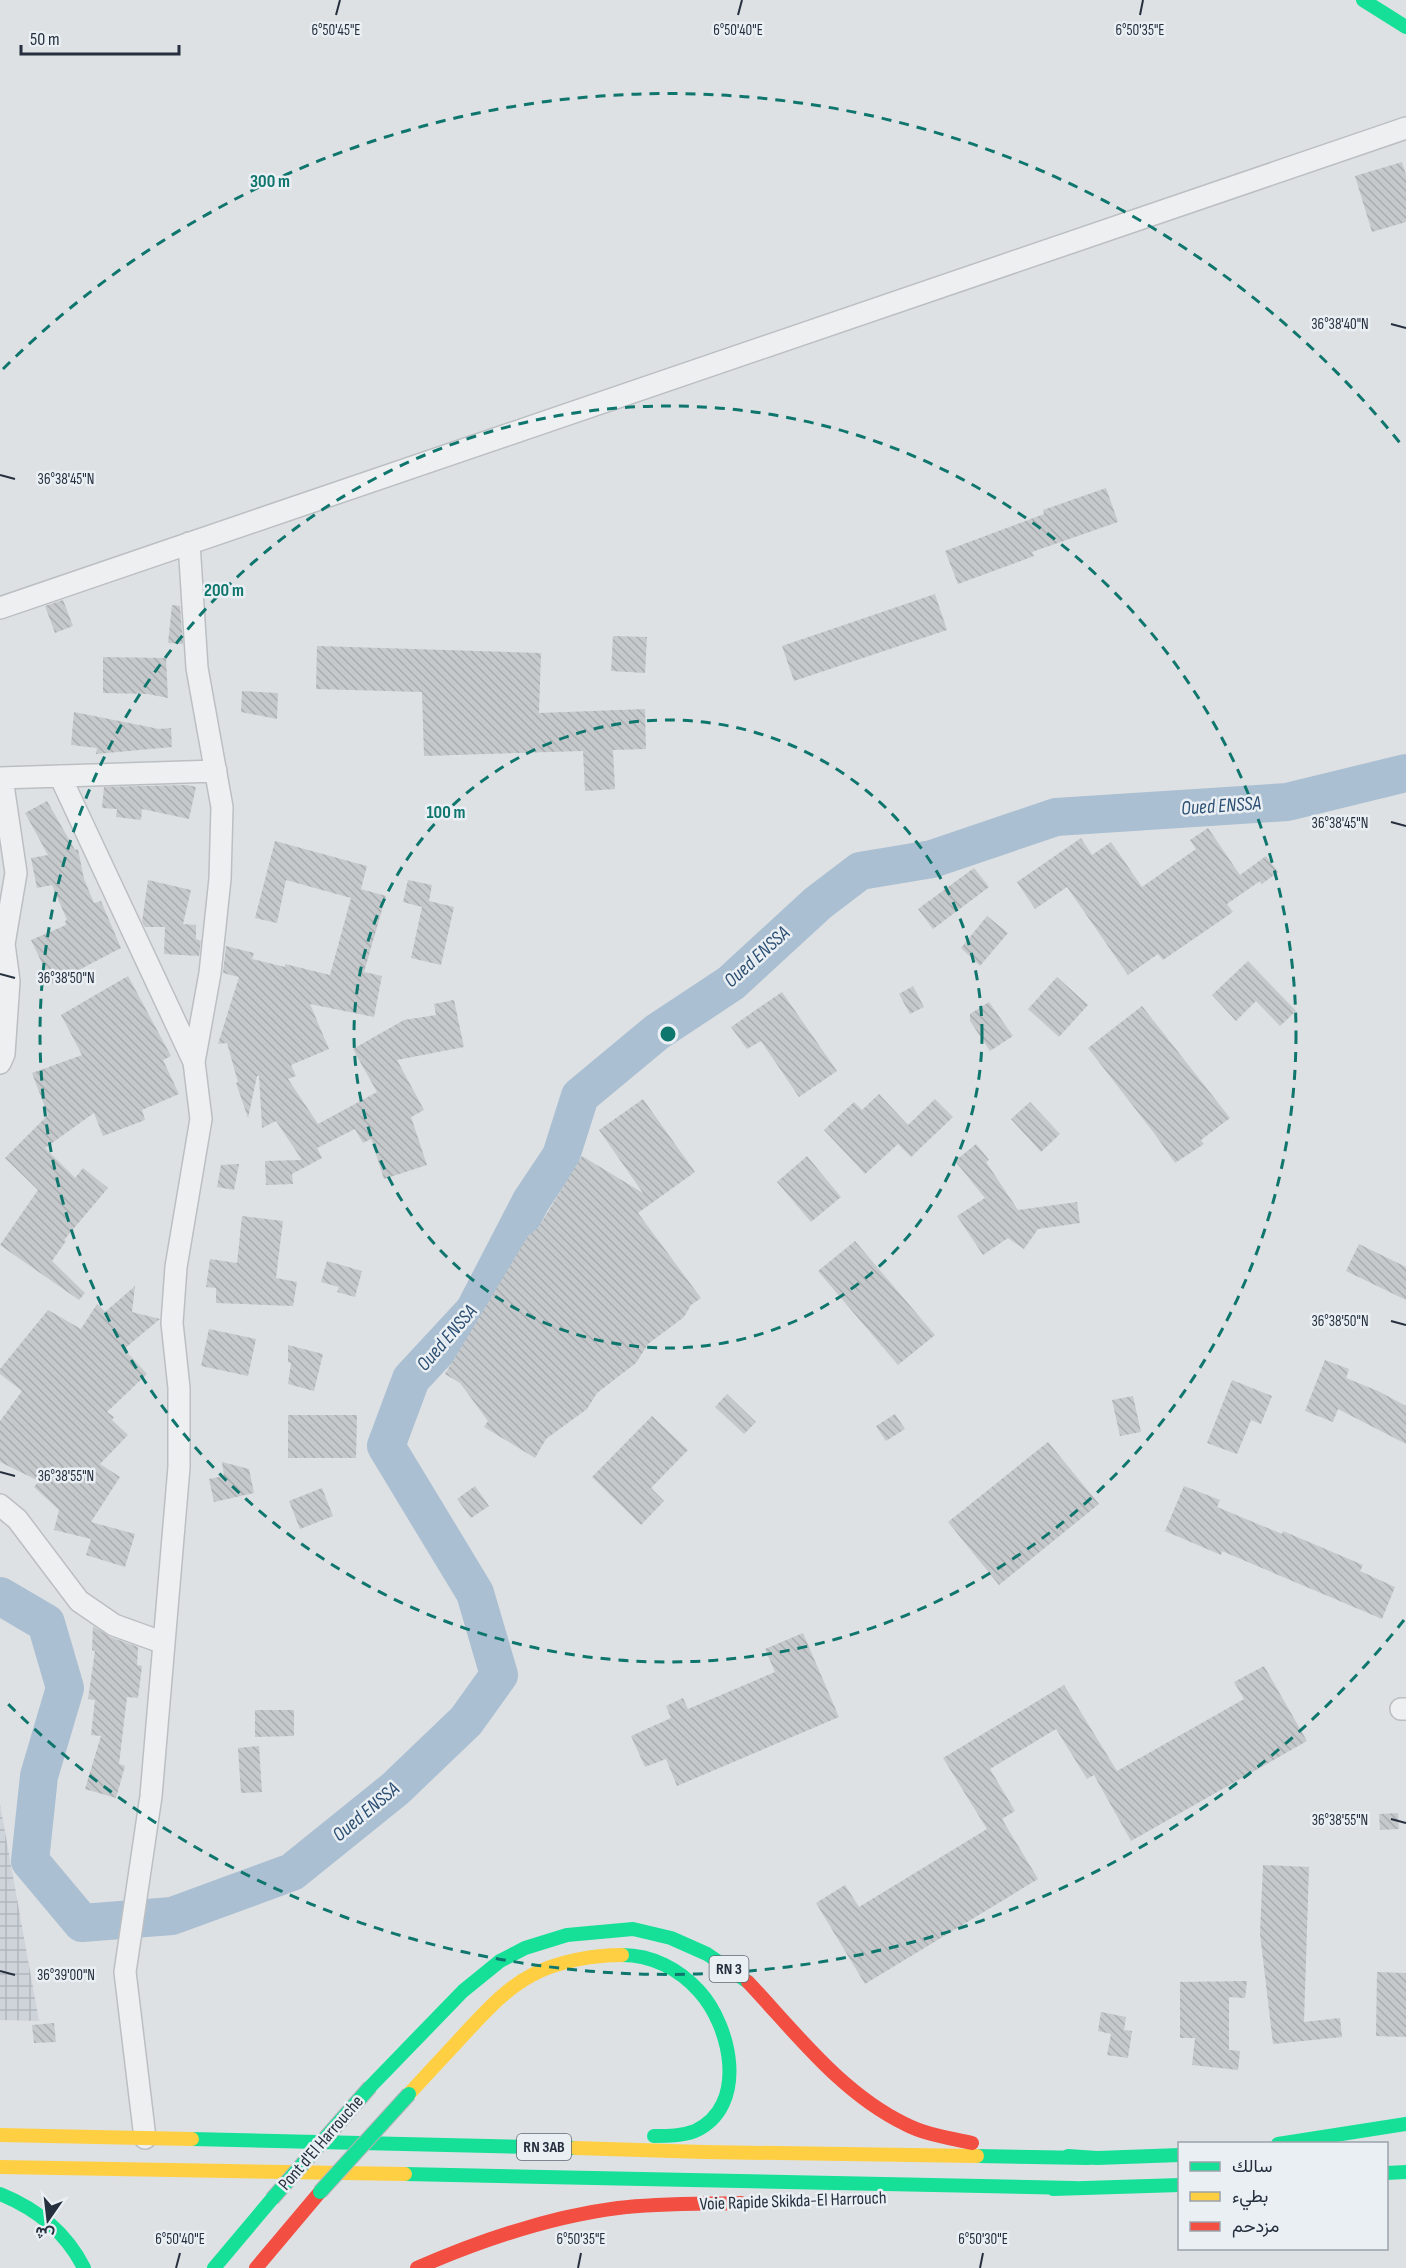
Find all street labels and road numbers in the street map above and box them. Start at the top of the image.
road number: RN 3 [710,1956,748,1982]
street label: Pont d'El Harrouche [274,2091,368,2195]
road number: RN 3AB [517,2134,571,2160]
street label: Voie Rapide Skikda-El Harrouch [699,2187,887,2215]

